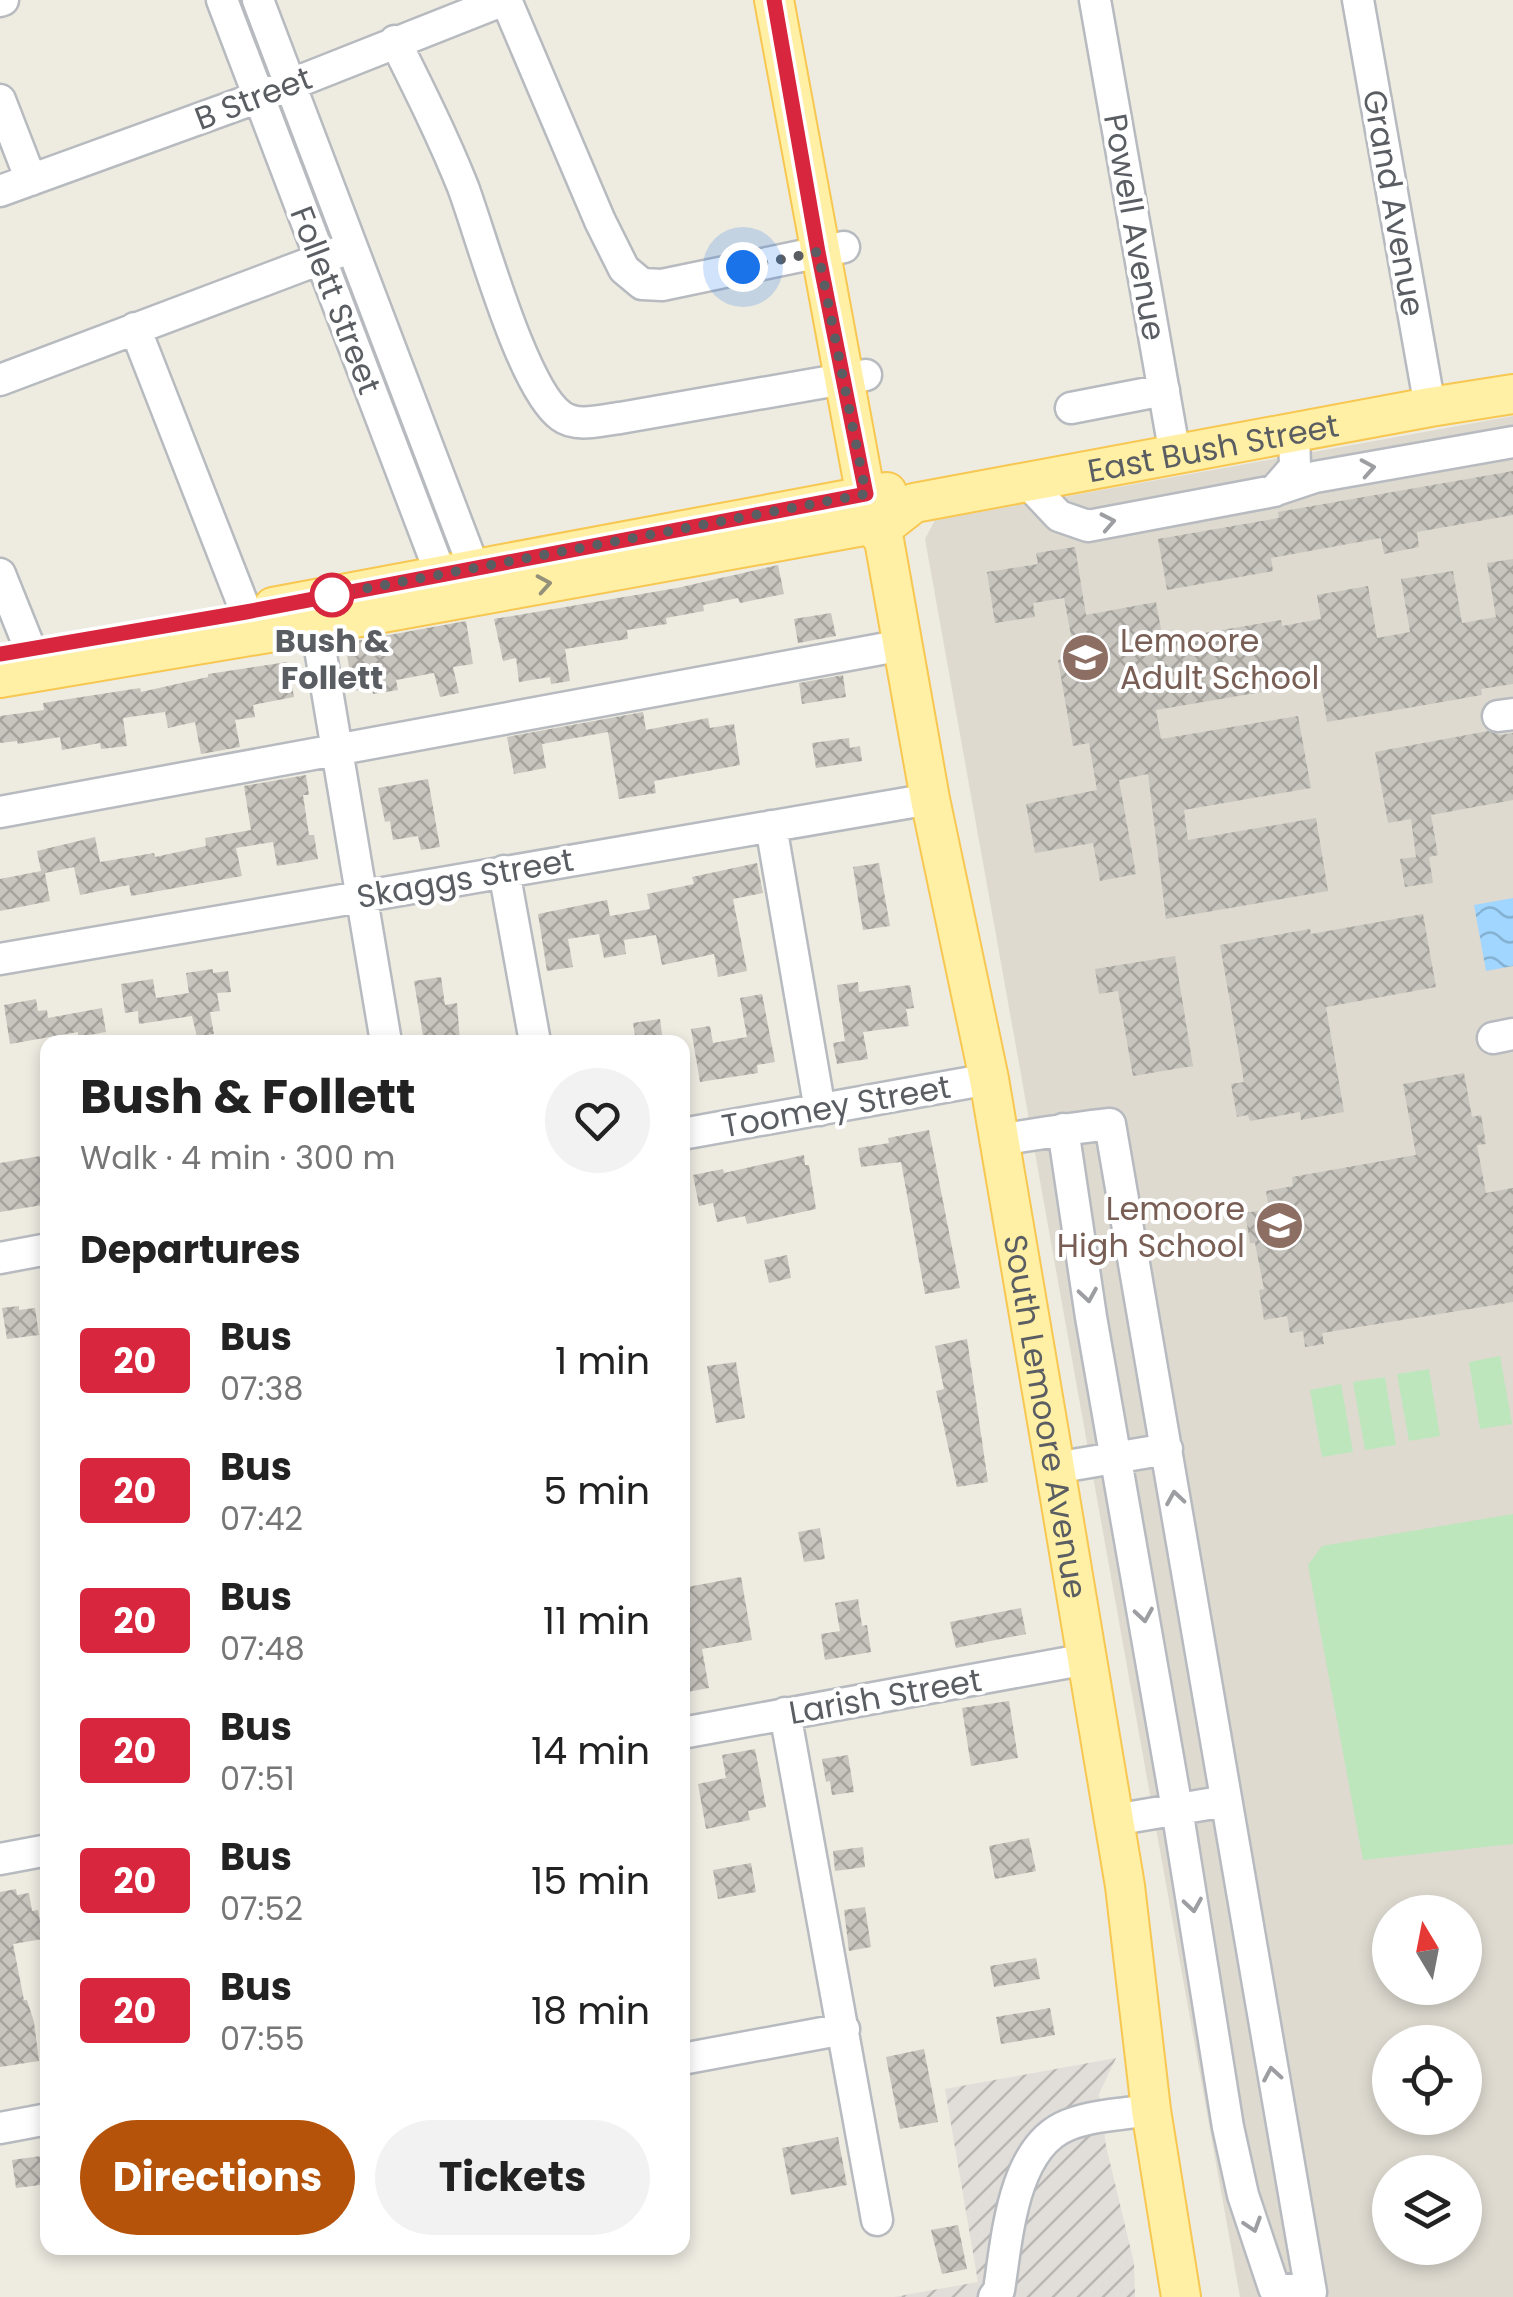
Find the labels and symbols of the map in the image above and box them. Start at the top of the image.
street label: B Street [188,55,318,141]
street label: Grand Avenue [1352,86,1436,320]
street label: Powell Avenue [1093,110,1177,344]
street label: Follett Street [280,200,392,400]
your location [718,242,768,292]
street label: East Bush Street [1084,402,1342,493]
one-way arrow [1360,458,1376,479]
one-way arrow [1100,512,1116,533]
marker: Bush & Follett [311,574,353,616]
one-way arrow [536,574,553,595]
place label: Bush & Follett [275,618,390,700]
place label: Lemoore Adult School [1120,618,1319,700]
school or university icon: Lemoore Adult School [1059,632,1111,684]
street label: Skaggs Street [353,837,577,919]
street label: Toomey Street [718,1064,954,1148]
place label: Lemoore High School [1057,1186,1245,1268]
school or university icon: Lemoore High School [1254,1200,1306,1252]
street label: South Lemoore Avenue [993,1231,1099,1602]
one-way arrow [1077,1287,1098,1303]
one-way arrow [1165,1489,1186,1506]
one-way arrow [1132,1607,1153,1623]
street label: Larish Street [785,1657,985,1735]
north arrow [1372,1895,1482,2005]
one-way arrow [1181,1897,1202,1914]
one-way arrow [1262,2066,1283,2082]
one-way arrow [1241,2215,1261,2232]

